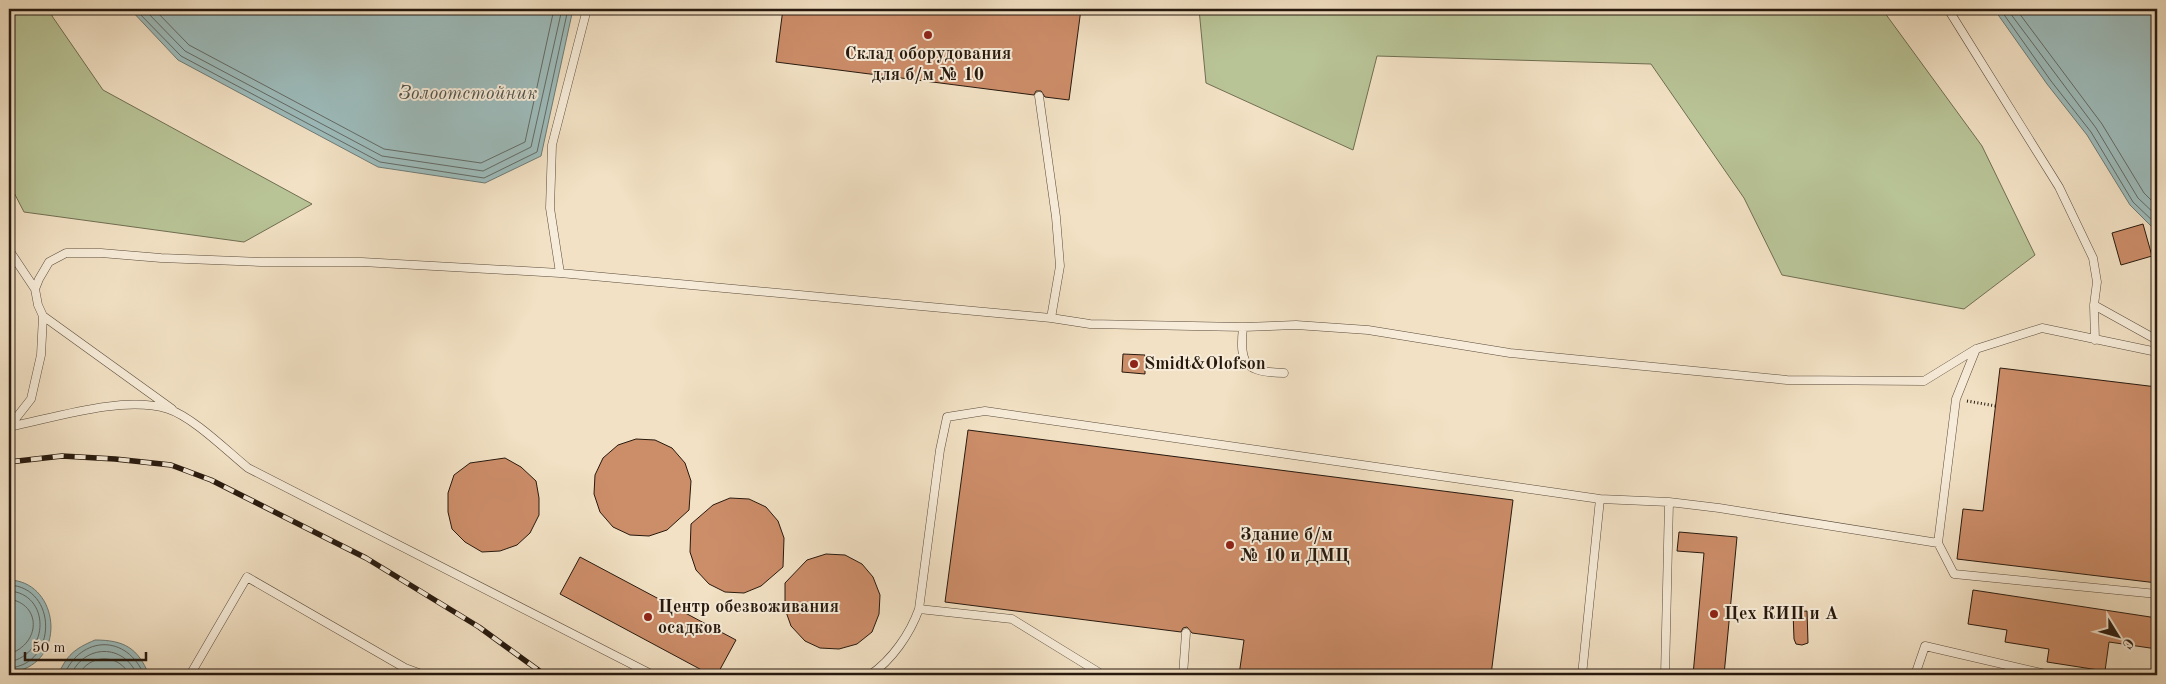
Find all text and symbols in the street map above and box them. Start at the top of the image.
marker: Склад оборудования для б/м № 10 [922,29,934,41]
place label: Склад оборудования для б/м № 10 [845,45,1011,84]
water label: Золоотстойник [399,84,537,104]
place label: Smidt&Olofson [1144,355,1266,373]
marker: Smidt&Olofson [1128,358,1140,370]
place label: Здание б/м № 10 и ДМЦ [1240,526,1350,565]
marker: Здание б/м № 10 и ДМЦ [1224,539,1236,551]
place label: Центр обезвоживания осадков [658,598,839,637]
place label: Цех КИП и А [1724,605,1839,623]
marker: Цех КИП и А [1708,608,1720,620]
marker: Центр обезвоживания осадков [642,611,654,623]
north arrow [2094,612,2144,662]
scale bar [25,629,146,661]
text: С [2119,635,2136,651]
text: 50 m [32,641,66,656]

